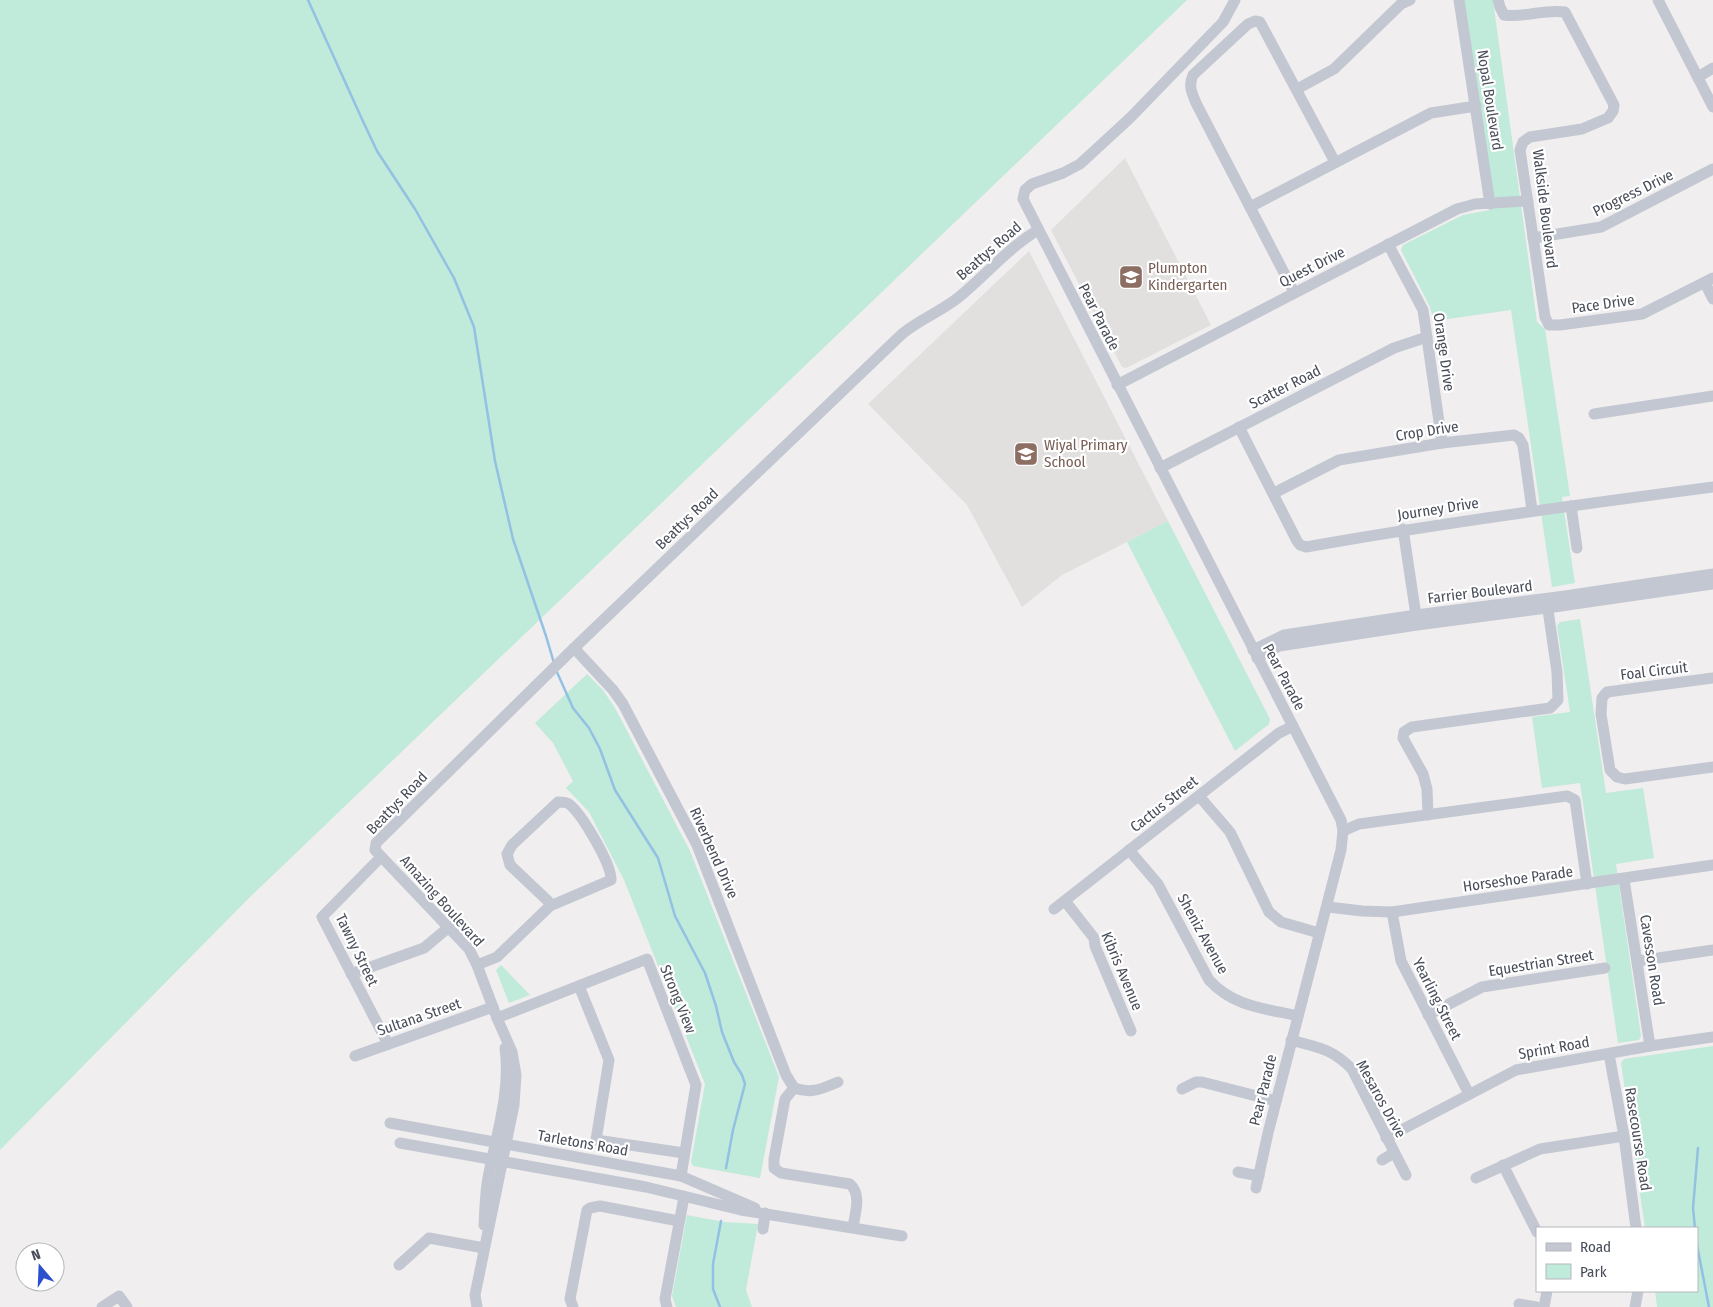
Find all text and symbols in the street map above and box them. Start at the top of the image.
street label: Nopal Boulevard [1473,49,1507,151]
street label: Walkside Boulevard [1529,148,1561,270]
street label: Progress Drive [1590,166,1676,220]
street label: Beattys Road [953,218,1025,284]
street label: Quest Drive [1276,243,1348,291]
place label: Plumpton Kindergarten [1148,259,1227,294]
school or university icon: Plumpton Kindergarten [1118,264,1144,290]
street label: Pear Parade [1074,280,1124,354]
street label: Pace Drive [1570,291,1636,317]
street label: Orange Drive [1430,312,1458,392]
street label: Scatter Road [1246,361,1324,413]
street label: Crop Drive [1394,417,1460,445]
place label: Wiyal Primary School [1044,436,1128,471]
school or university icon: Wiyal Primary School [1013,441,1039,467]
street label: Beattys Road [652,485,722,553]
street label: Journey Drive [1396,494,1480,524]
street label: Farrier Boulevard [1427,577,1533,607]
street label: Pear Parade [1259,641,1309,713]
street label: Foal Circuit [1619,658,1689,684]
street label: Beattys Road [363,768,431,838]
street label: Cactus Street [1127,772,1201,836]
street label: Riverbend Drive [686,805,742,901]
street label: Amazing Boulevard [396,852,488,950]
street label: Horseshoe Parade [1462,862,1574,896]
street label: Sheniz Avenue [1174,891,1232,977]
street label: Tawny Street [332,911,382,989]
street label: Cavesson Road [1636,913,1668,1007]
street label: Kibris Avenue [1097,929,1147,1013]
street label: Equestrian Street [1487,946,1595,980]
street label: Yearling Street [1409,955,1465,1043]
street label: Strong View [656,962,700,1036]
street label: Sultana Street [375,994,463,1040]
street label: Sprint Road [1517,1033,1591,1063]
street label: Pear Parade [1245,1053,1281,1127]
street label: Mesaros Drive [1352,1057,1410,1141]
street label: Rasecourse Road [1621,1086,1655,1192]
street label: Tarletons Road [536,1126,630,1160]
legend [1536,1227,1698,1292]
text: Road [1580,1238,1611,1256]
north arrow [15,1242,65,1292]
text: N [29,1246,43,1265]
text: Park [1580,1263,1607,1281]

